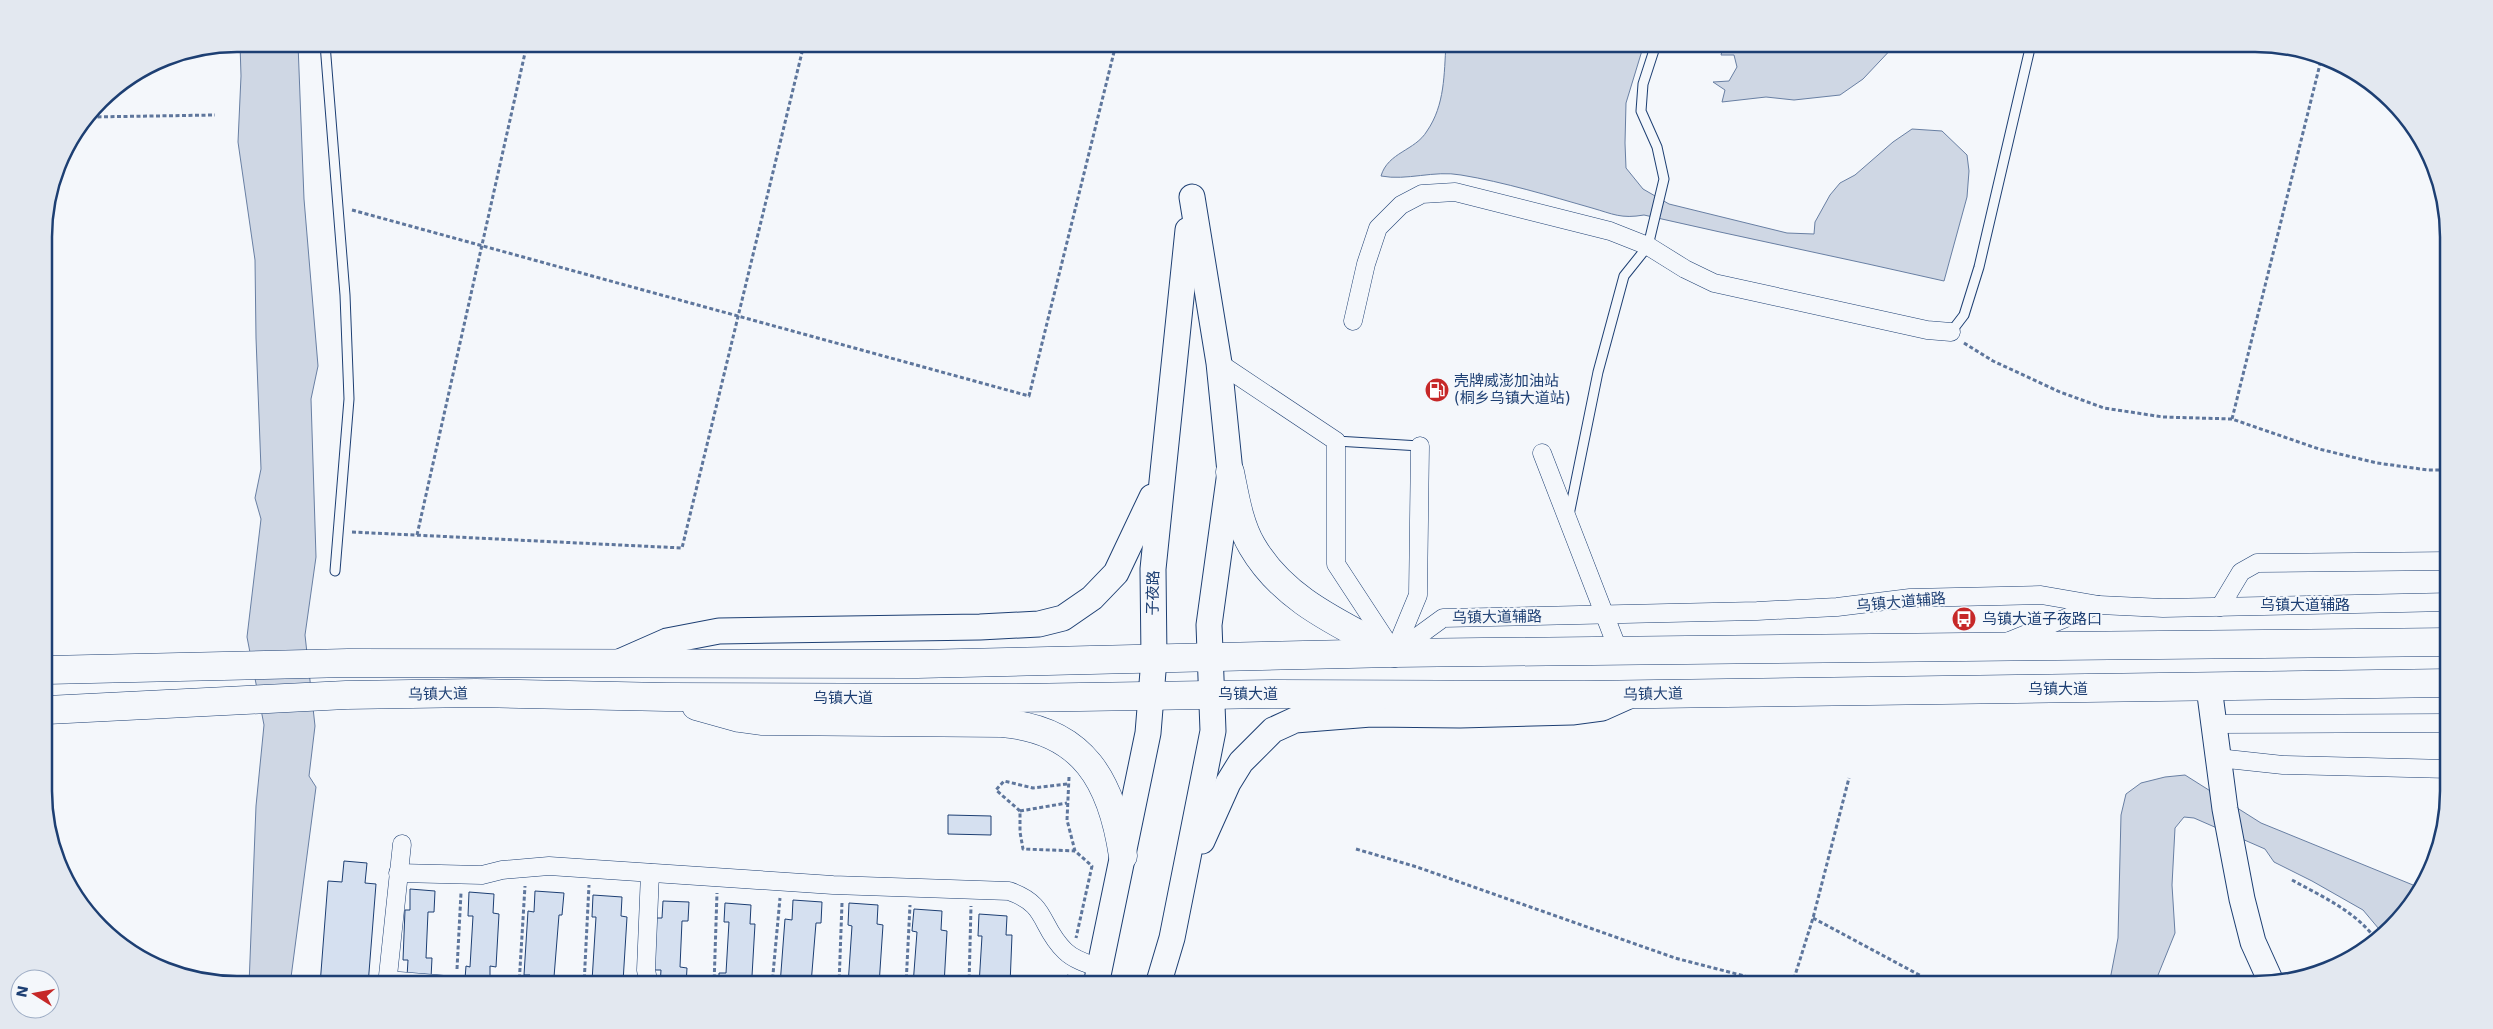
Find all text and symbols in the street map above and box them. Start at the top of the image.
place label: 壳牌威澎加油站 (桐乡乌镇大道站) [1454,372,1571,407]
fuel station icon: 壳牌威澎加油站 (桐乡乌镇大道站) [1424,377,1450,403]
street label: 子夜路 [1144,570,1162,616]
street label: 乌镇大道辅路 [1855,589,1947,615]
street label: 乌镇大道辅路 [2260,596,2350,614]
bus stop icon: 乌镇大道子夜路口 [1951,606,1977,632]
street label: 乌镇大道辅路 [1452,607,1542,627]
place label: 乌镇大道子夜路口 [1982,610,2102,628]
street label: 乌镇大道 [2028,680,2088,698]
street label: 乌镇大道 [408,684,468,704]
street label: 乌镇大道 [1623,684,1683,704]
street label: 乌镇大道 [1218,685,1278,703]
street label: 乌镇大道 [813,689,873,707]
north arrow [10,969,60,1019]
text: N [13,984,31,999]

